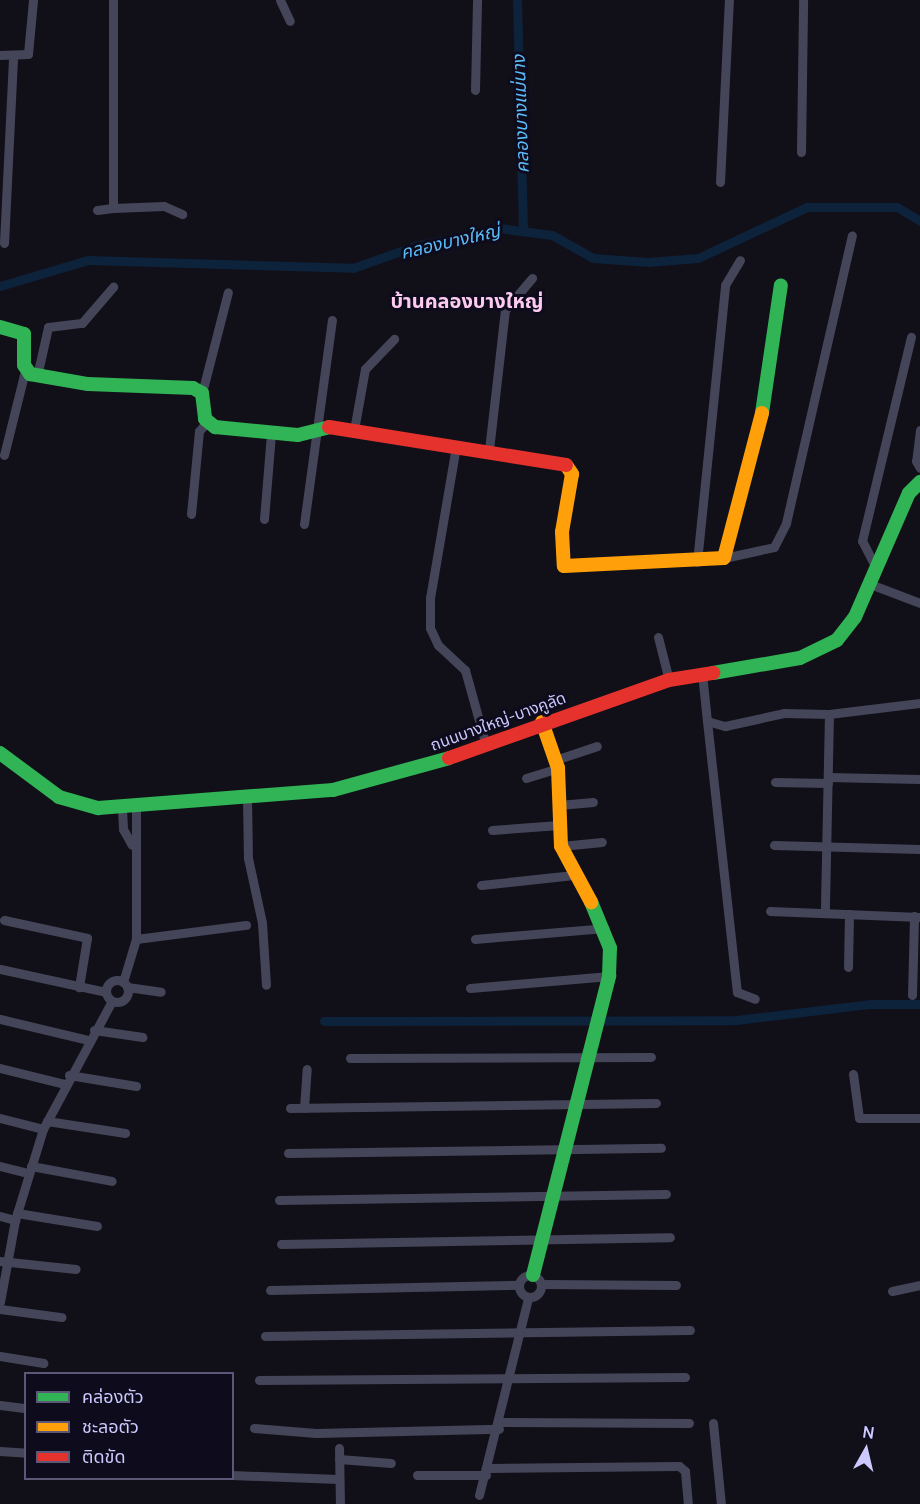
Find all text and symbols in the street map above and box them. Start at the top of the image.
water label: คลองบางแม่นาง [507,54,533,174]
water label: คลองบางใหญ่ [398,219,502,263]
district label: บ้านคลองบางใหญ่ [390,288,544,312]
street label: ถนนบางใหญ่-บางคูลัด [428,688,568,754]
legend [24,1372,234,1480]
text: คล่องตัว [82,1384,144,1408]
text: ชะลอตัว [82,1414,139,1438]
north arrow [836,1420,896,1480]
text: N [861,1420,876,1444]
text: ติดขัด [82,1444,125,1468]

